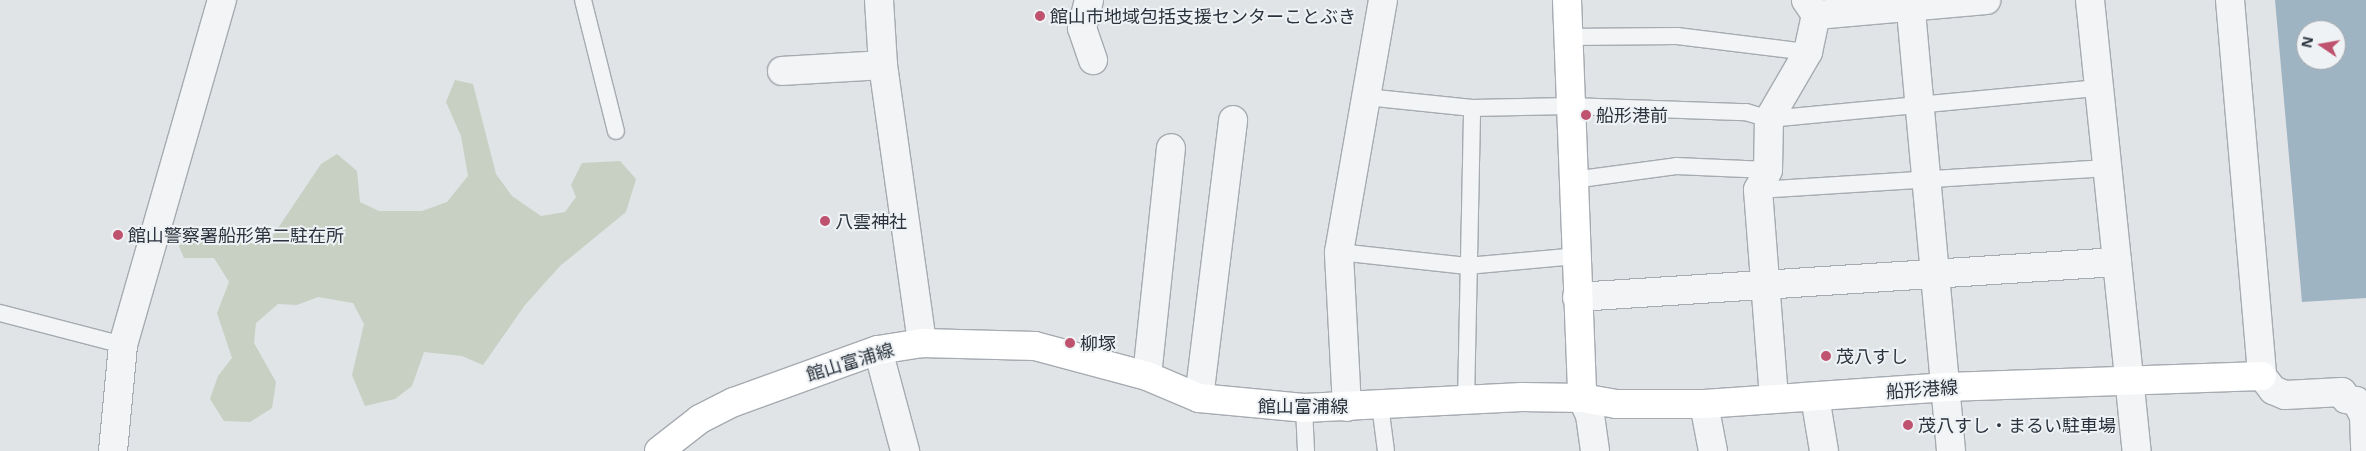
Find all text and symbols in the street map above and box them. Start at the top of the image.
place label: 館山市地域包括支援センターことぶき [1050,5,1356,27]
marker: 館山市地域包括支援センターことぶき [1034,10,1046,22]
north arrow [2296,20,2346,70]
text: N [2296,34,2317,50]
place label: 船形港前 [1596,104,1668,126]
marker: 船形港前 [1580,109,1592,121]
place label: 八雲神社 [835,210,907,232]
marker: 八雲神社 [819,215,831,227]
place label: 館山警察署船形第二駐在所 [128,224,344,246]
marker: 館山警察署船形第二駐在所 [112,229,124,241]
place label: 柳塚 [1080,332,1116,354]
marker: 柳塚 [1064,337,1076,349]
street label: 館山富浦線 [804,339,896,385]
place label: 茂八すし [1836,345,1908,367]
marker: 茂八すし [1820,350,1832,362]
street label: 船形港線 [1885,376,1959,402]
street label: 館山富浦線 [1258,395,1348,417]
place label: 茂八すし・まるい駐車場 [1918,414,2116,436]
marker: 茂八すし・まるい駐車場 [1902,419,1914,431]

